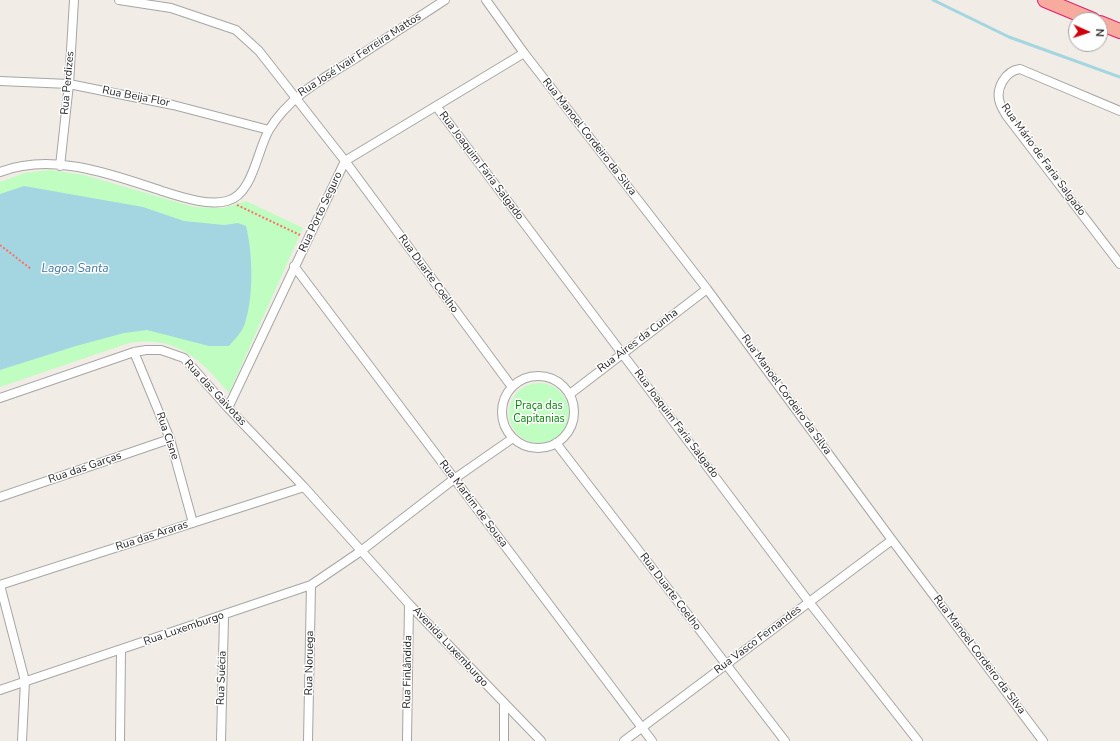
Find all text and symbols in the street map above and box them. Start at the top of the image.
street label: Rua José Ivair Ferreira Mattos [296,10,424,100]
north arrow [1068,12,1108,52]
text: N [1092,28,1107,37]
street label: Rua Perdizes [59,51,77,115]
street label: Rua Manoel Cordeiro da Silva [539,76,639,198]
street label: Rua Beija Flor [101,84,171,110]
street label: Rua Mário de Faria Salgado [998,101,1088,219]
street label: Rua Joaquim Faria Salgado [436,109,526,223]
street label: Rua Porto Seguro [297,170,345,254]
street label: Rua Duarte Coelho [395,232,461,316]
water label: Lagoa Santa [41,262,109,276]
street label: Rua Aires da Cunha [595,306,681,376]
street label: Rua Manoel Cordeiro da Silva [738,332,834,458]
street label: Rua das Gaivotas [181,357,249,429]
street label: Rua Joaquim Faria Salgado [631,367,721,481]
park label: Praça das Capitanias [513,399,565,425]
street label: Rua Cisne [153,410,181,462]
street label: Rua das Garças [47,449,123,487]
street label: Rua Martim de Sousa [436,458,510,550]
street label: Rua das Araras [114,518,190,554]
street label: Rua Duarte Coelho [637,551,703,633]
street label: Rua Manoel Cordeiro da Silva [930,593,1028,717]
street label: Rua Vasco Fernandes [712,603,804,677]
street label: Avenida Luxemburgo [409,604,491,690]
street label: Rua Luxemburgo [142,609,226,649]
street label: Rua Noruega [303,631,317,695]
street label: Rua Finlândida [401,635,415,709]
street label: Rua Suécia [214,651,230,705]

